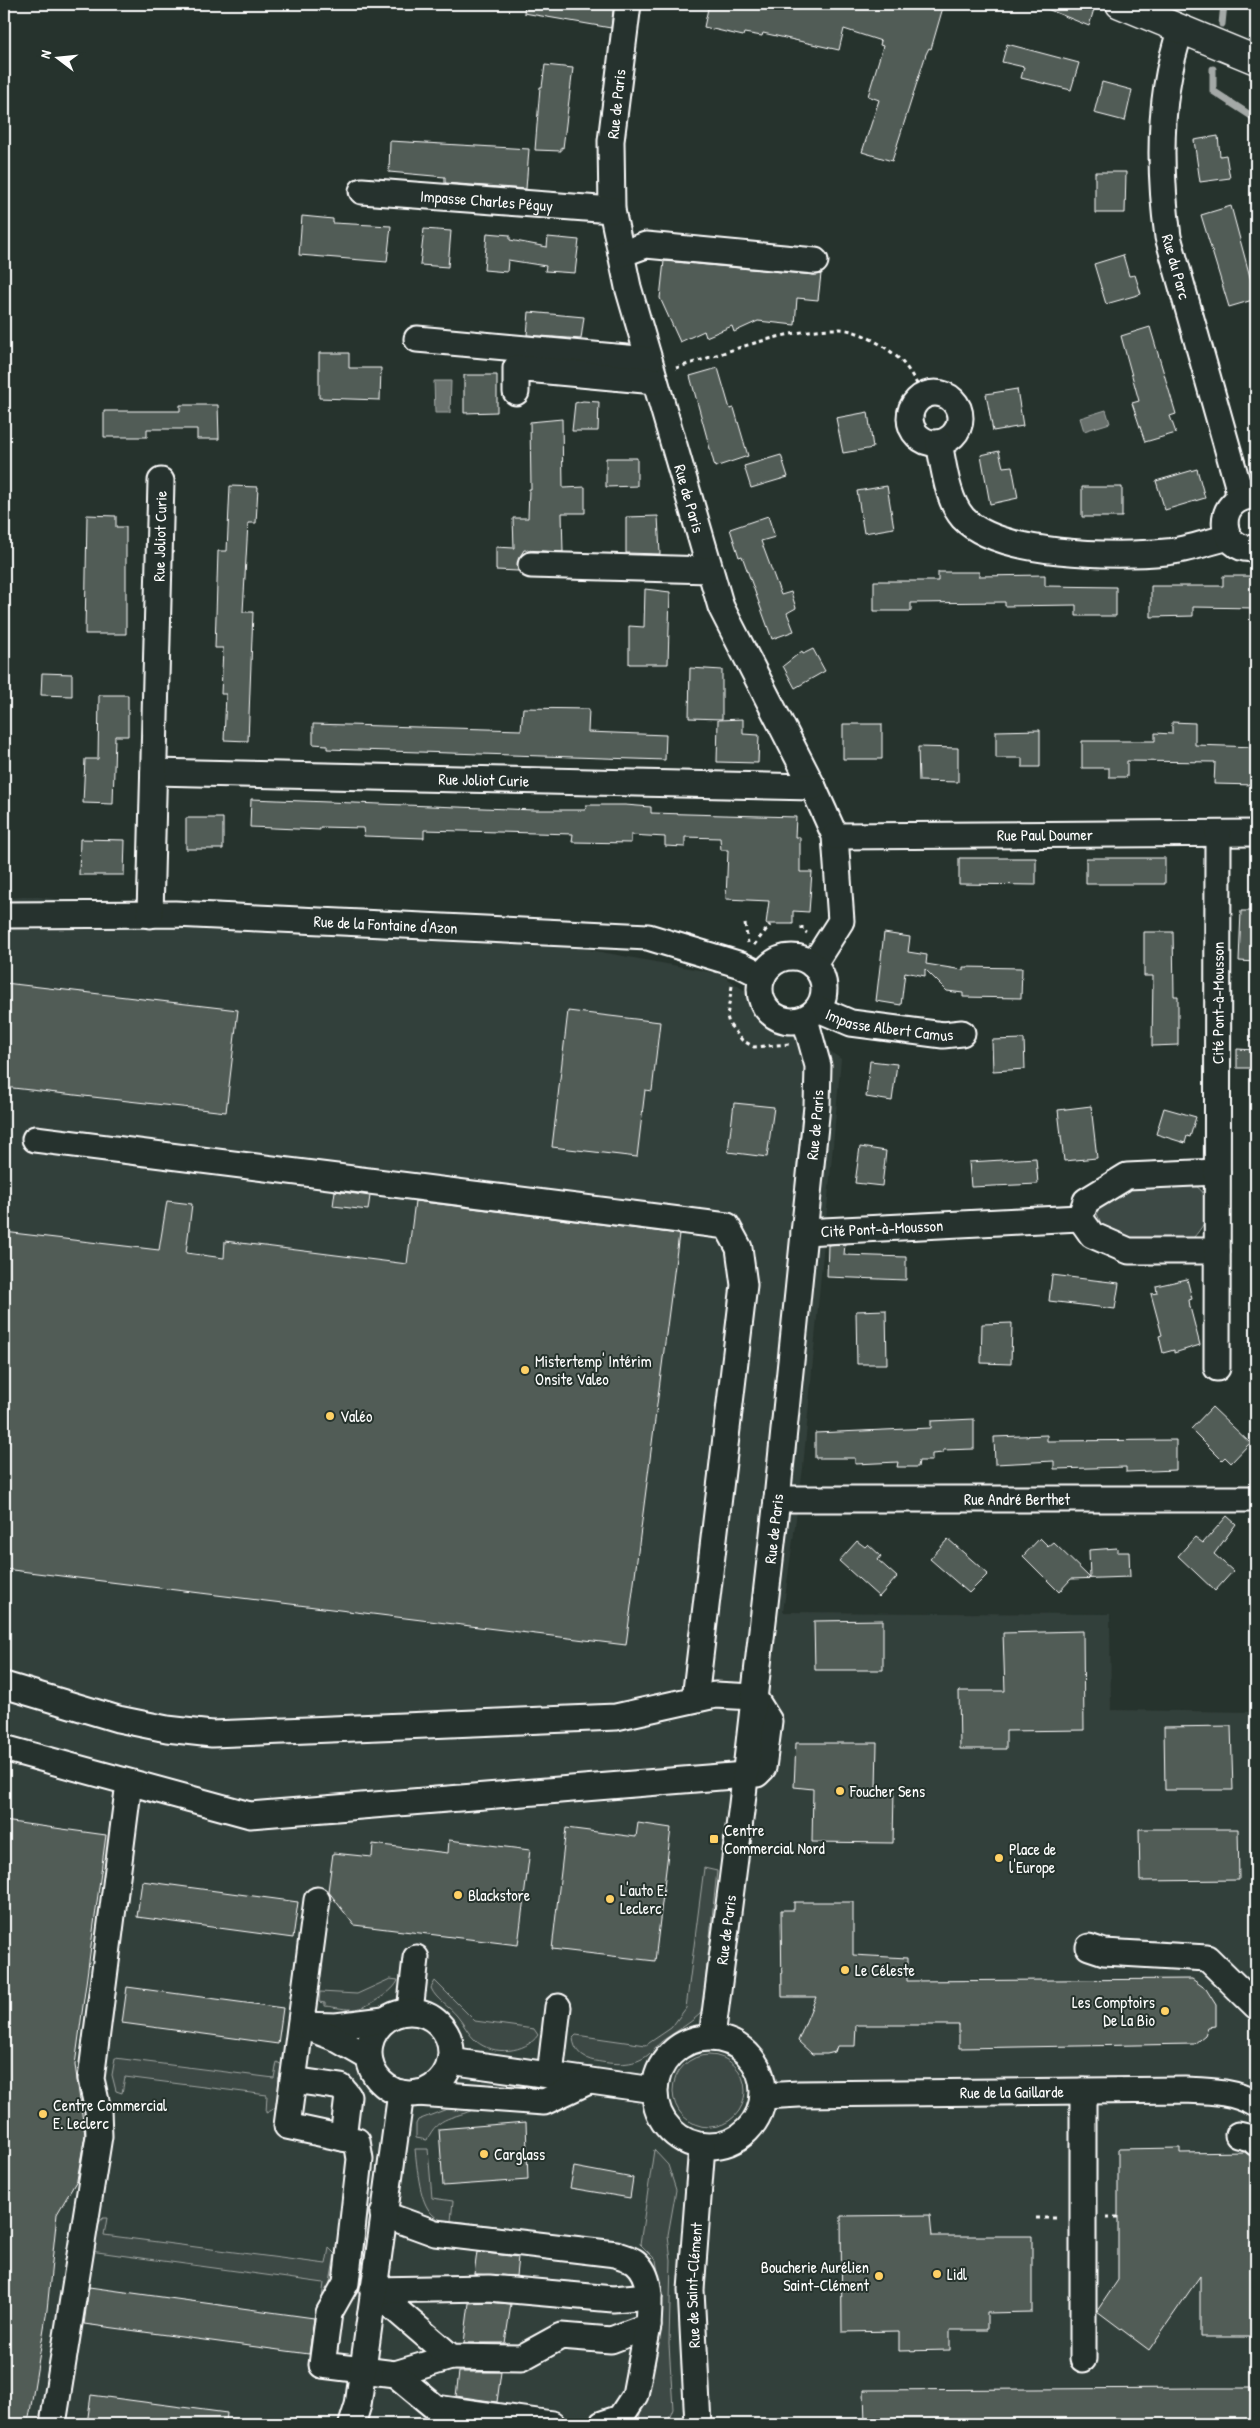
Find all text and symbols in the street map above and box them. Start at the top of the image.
north arrow [32,32,82,82]
text: N [35,48,55,60]
street label: Rue de Paris [601,68,631,140]
street label: Impasse Charles Péguy [419,184,554,216]
street label: Rue du Parc [1157,232,1196,302]
street label: Rue de Paris [669,462,710,535]
street label: Rue Joliot Curie [147,490,172,582]
street label: Rue Joliot Curie [438,767,530,792]
street label: Rue Paul Doumer [997,823,1093,846]
street label: Rue de la Fontaine d'Azon [313,910,458,939]
street label: Cité Pont-à-Mousson [1207,942,1229,1064]
street label: Impasse Albert Camus [822,1003,954,1046]
street label: Rue de Paris [801,1090,828,1161]
street label: Cité Pont-à-Mousson [820,1214,944,1242]
place label: Mistertemp' Intérim Onsite Valeo [535,1350,652,1390]
marker: Mistertemp' Intérim Onsite Valeo [519,1364,531,1376]
place label: Valéo [340,1405,373,1427]
marker: Valéo [324,1410,336,1422]
street label: Rue André Berthet [964,1488,1071,1510]
street label: Rue de Paris [759,1493,788,1565]
place label: Foucher Sens [849,1780,925,1802]
marker: Foucher Sens [834,1785,846,1797]
place label: Centre Commercial Nord [724,1819,825,1859]
marker: Centre Commercial Nord [708,1833,720,1845]
place label: Place de l'Europe [1009,1838,1057,1878]
marker: Place de l'Europe [993,1852,1005,1864]
place label: L'auto E. Leclerc [620,1879,667,1919]
place label: Blackstore [468,1884,531,1906]
marker: Blackstore [452,1889,464,1901]
marker: L'auto E. Leclerc [604,1893,616,1905]
street label: Rue de Paris [710,1894,741,1966]
place label: Le Céleste [855,1959,915,1981]
marker: Le Céleste [839,1964,851,1976]
place label: Les Comptoirs De La Bio [1072,1991,1156,2031]
marker: Les Comptoirs De La Bio [1159,2005,1171,2017]
street label: Rue de la Gaillarde [960,2080,1065,2103]
place label: Centre Commercial E. Leclerc [53,2094,168,2134]
marker: Centre Commercial E. Leclerc [37,2108,49,2120]
place label: Carglass [494,2143,545,2165]
marker: Carglass [478,2148,490,2160]
street label: Rue de Saint-Clément [680,2221,707,2349]
place label: Boucherie Aurélien Saint-Clément [761,2256,869,2296]
place label: Lidl [947,2263,968,2285]
marker: Lidl [931,2268,943,2280]
marker: Boucherie Aurélien Saint-Clément [873,2270,885,2282]

